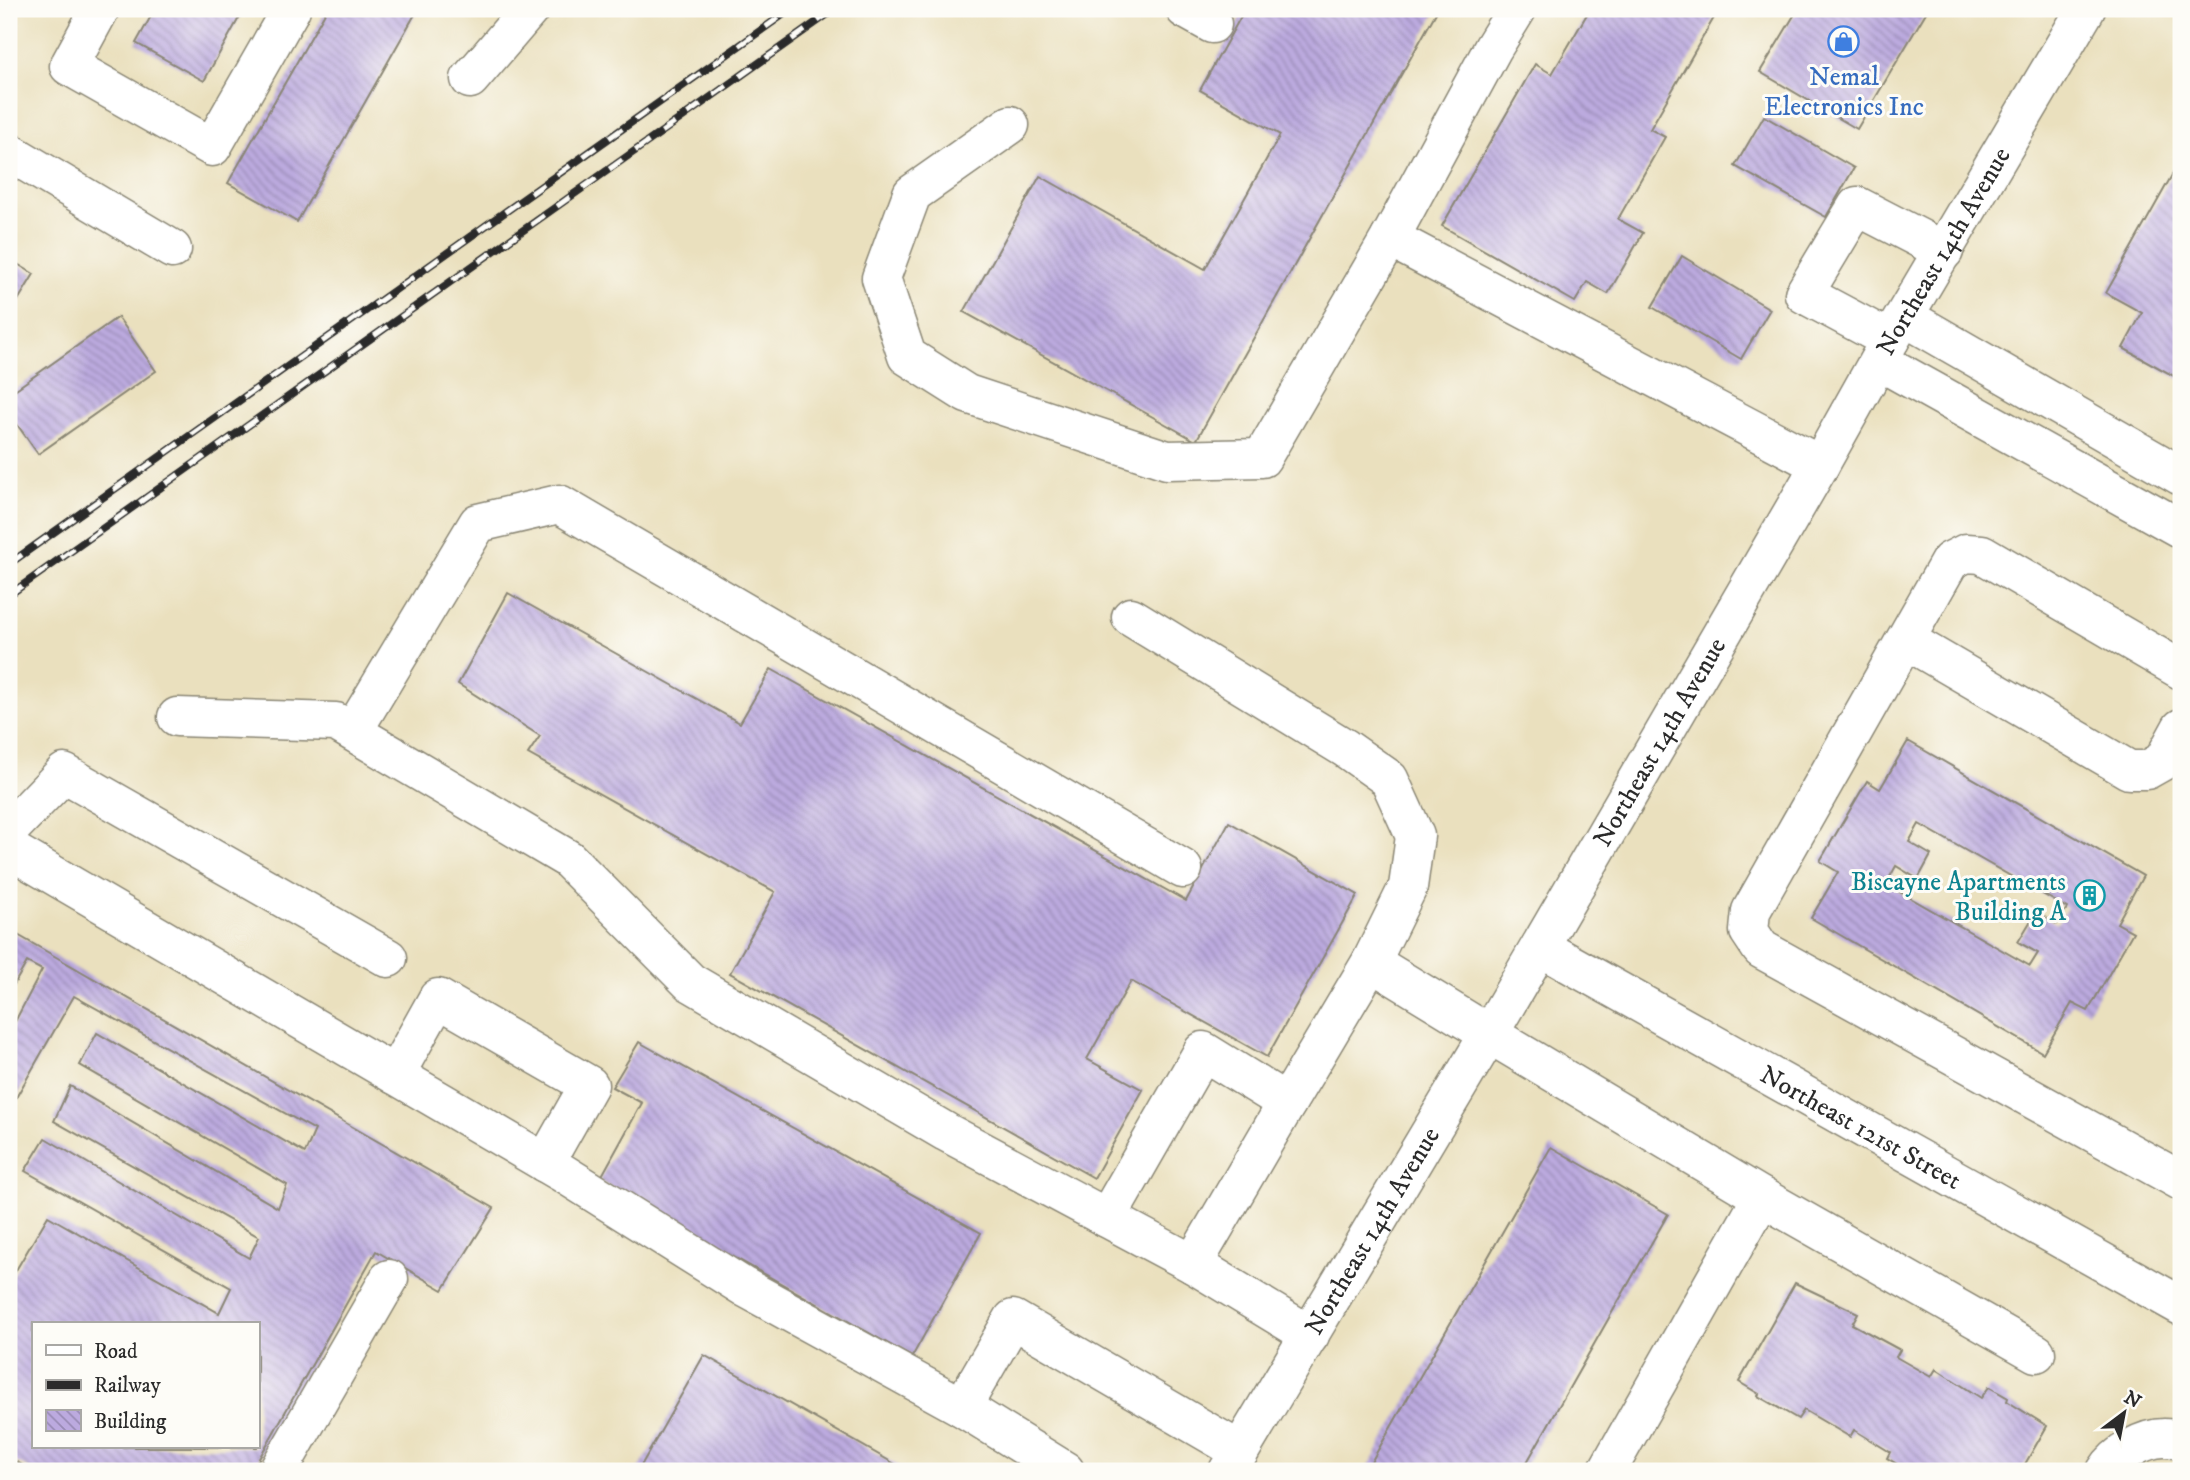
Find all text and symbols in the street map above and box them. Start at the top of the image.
shop icon: Nemal Electronics Inc [1827,24,1861,58]
place label: Nemal Electronics Inc [1764,61,1924,124]
street label: Northeast 14th Avenue [1870,142,2018,362]
street label: Northeast 14th Avenue [1587,632,1734,853]
place label: Biscayne Apartments Building A [1851,866,2066,929]
building icon: Biscayne Apartments Building A [2072,879,2106,913]
street label: Northeast 121st Street [1754,1059,1967,1198]
street label: Northeast 14th Avenue [1298,1121,1448,1341]
legend [32,1322,259,1448]
text: Road [94,1339,138,1365]
text: Railway [94,1373,162,1399]
north arrow [2088,1378,2158,1448]
text: N [2120,1386,2145,1414]
text: Building [94,1409,167,1435]

